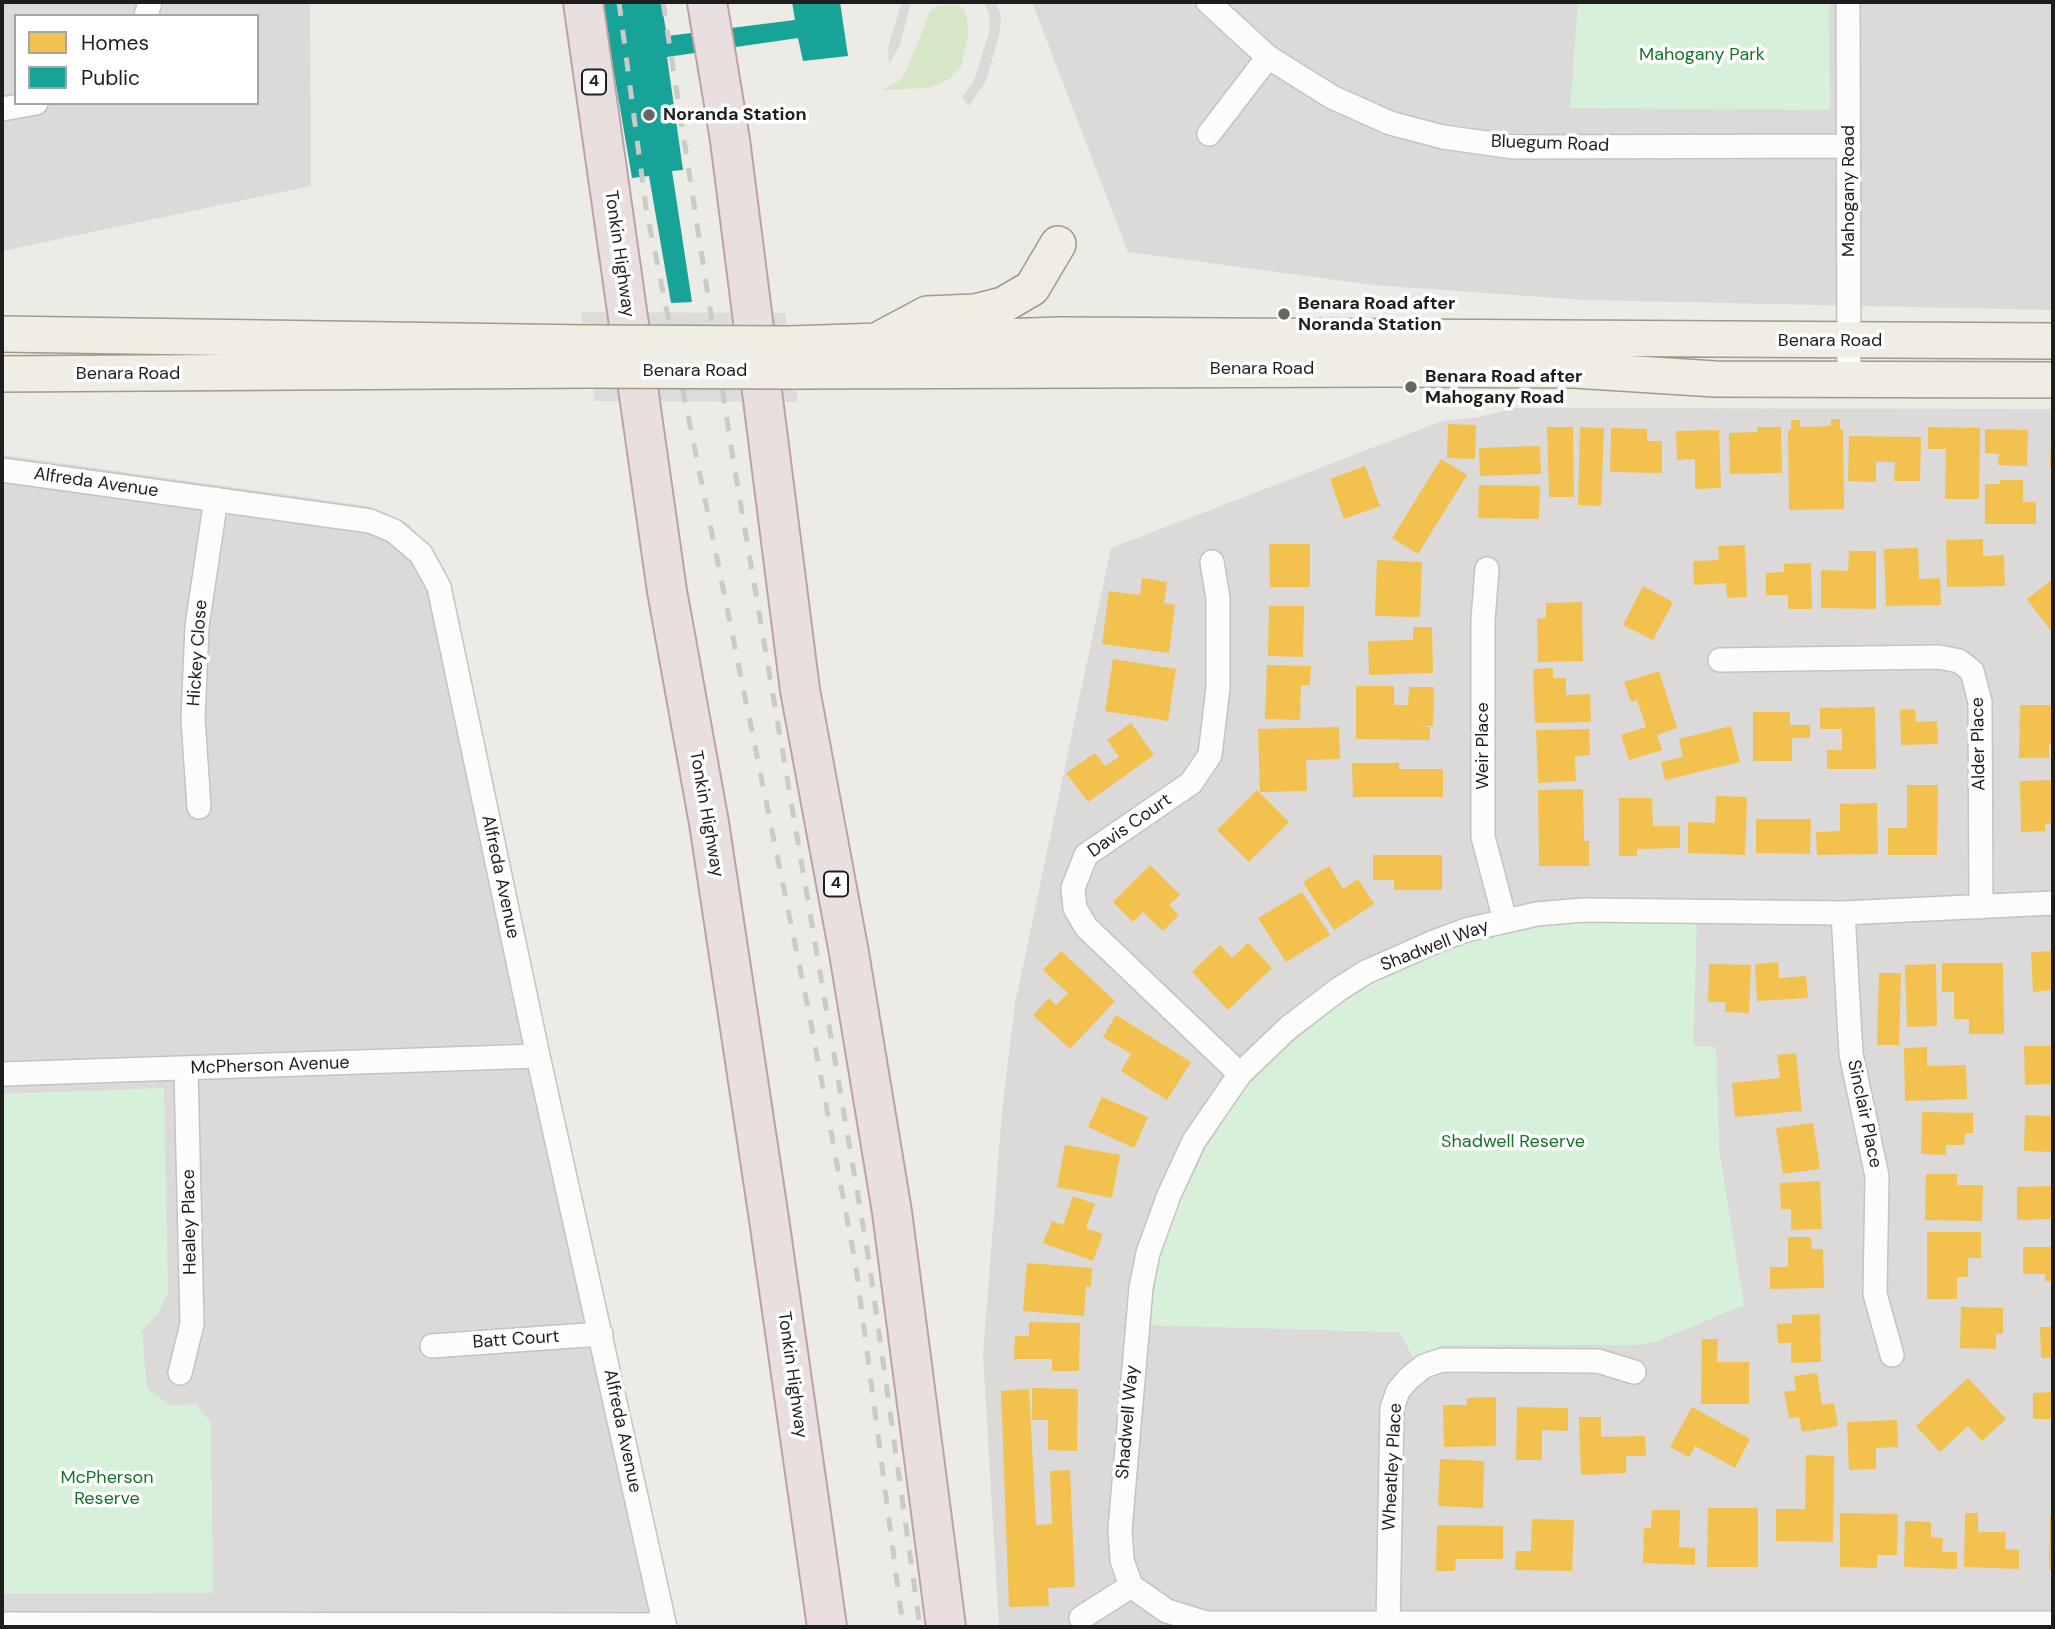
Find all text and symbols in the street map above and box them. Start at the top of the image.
legend [14,14,259,105]
text: Homes [81,29,149,57]
park label: Mahogany Park [1639,44,1765,66]
text: Public [81,64,140,92]
road number: 4 [582,69,606,94]
place label: Noranda Station [663,104,807,126]
marker: Noranda Station [641,107,657,123]
street label: Mahogany Road [1838,125,1860,257]
street label: Bluegum Road [1490,131,1610,157]
street label: Tonkin Highway [599,189,639,319]
place label: Benara Road after Noranda Station [1298,293,1455,336]
marker: Benara Road after Noranda Station [1276,306,1292,322]
street label: Benara Road [1778,330,1882,352]
street label: Benara Road [1210,358,1314,380]
street label: Benara Road [643,360,747,382]
street label: Benara Road [76,363,180,385]
place label: Benara Road after Mahogany Road [1425,366,1582,408]
marker: Benara Road after Mahogany Road [1403,379,1419,395]
street label: Alfreda Avenue [32,464,160,502]
street label: Hickey Close [184,599,212,707]
street label: Alder Place [1967,697,1991,791]
street label: Weir Place [1472,702,1494,790]
street label: Tonkin Highway [684,749,728,879]
street label: Davis Court [1084,789,1176,863]
street label: Alfreda Avenue [476,813,524,941]
road number: 4 [824,872,848,897]
street label: Shadwell Way [1378,915,1492,977]
street label: McPherson Avenue [190,1052,350,1080]
street label: Sinclair Place [1842,1058,1886,1170]
park label: Shadwell Reserve [1441,1131,1585,1153]
street label: Healey Place [178,1169,202,1275]
street label: Tonkin Highway [772,1310,812,1440]
street label: Batt Court [472,1326,560,1354]
street label: Shadwell Way [1112,1364,1144,1480]
street label: Alfreda Avenue [598,1367,646,1495]
street label: Wheatley Place [1379,1403,1407,1531]
park label: McPherson Reserve [60,1467,154,1510]

